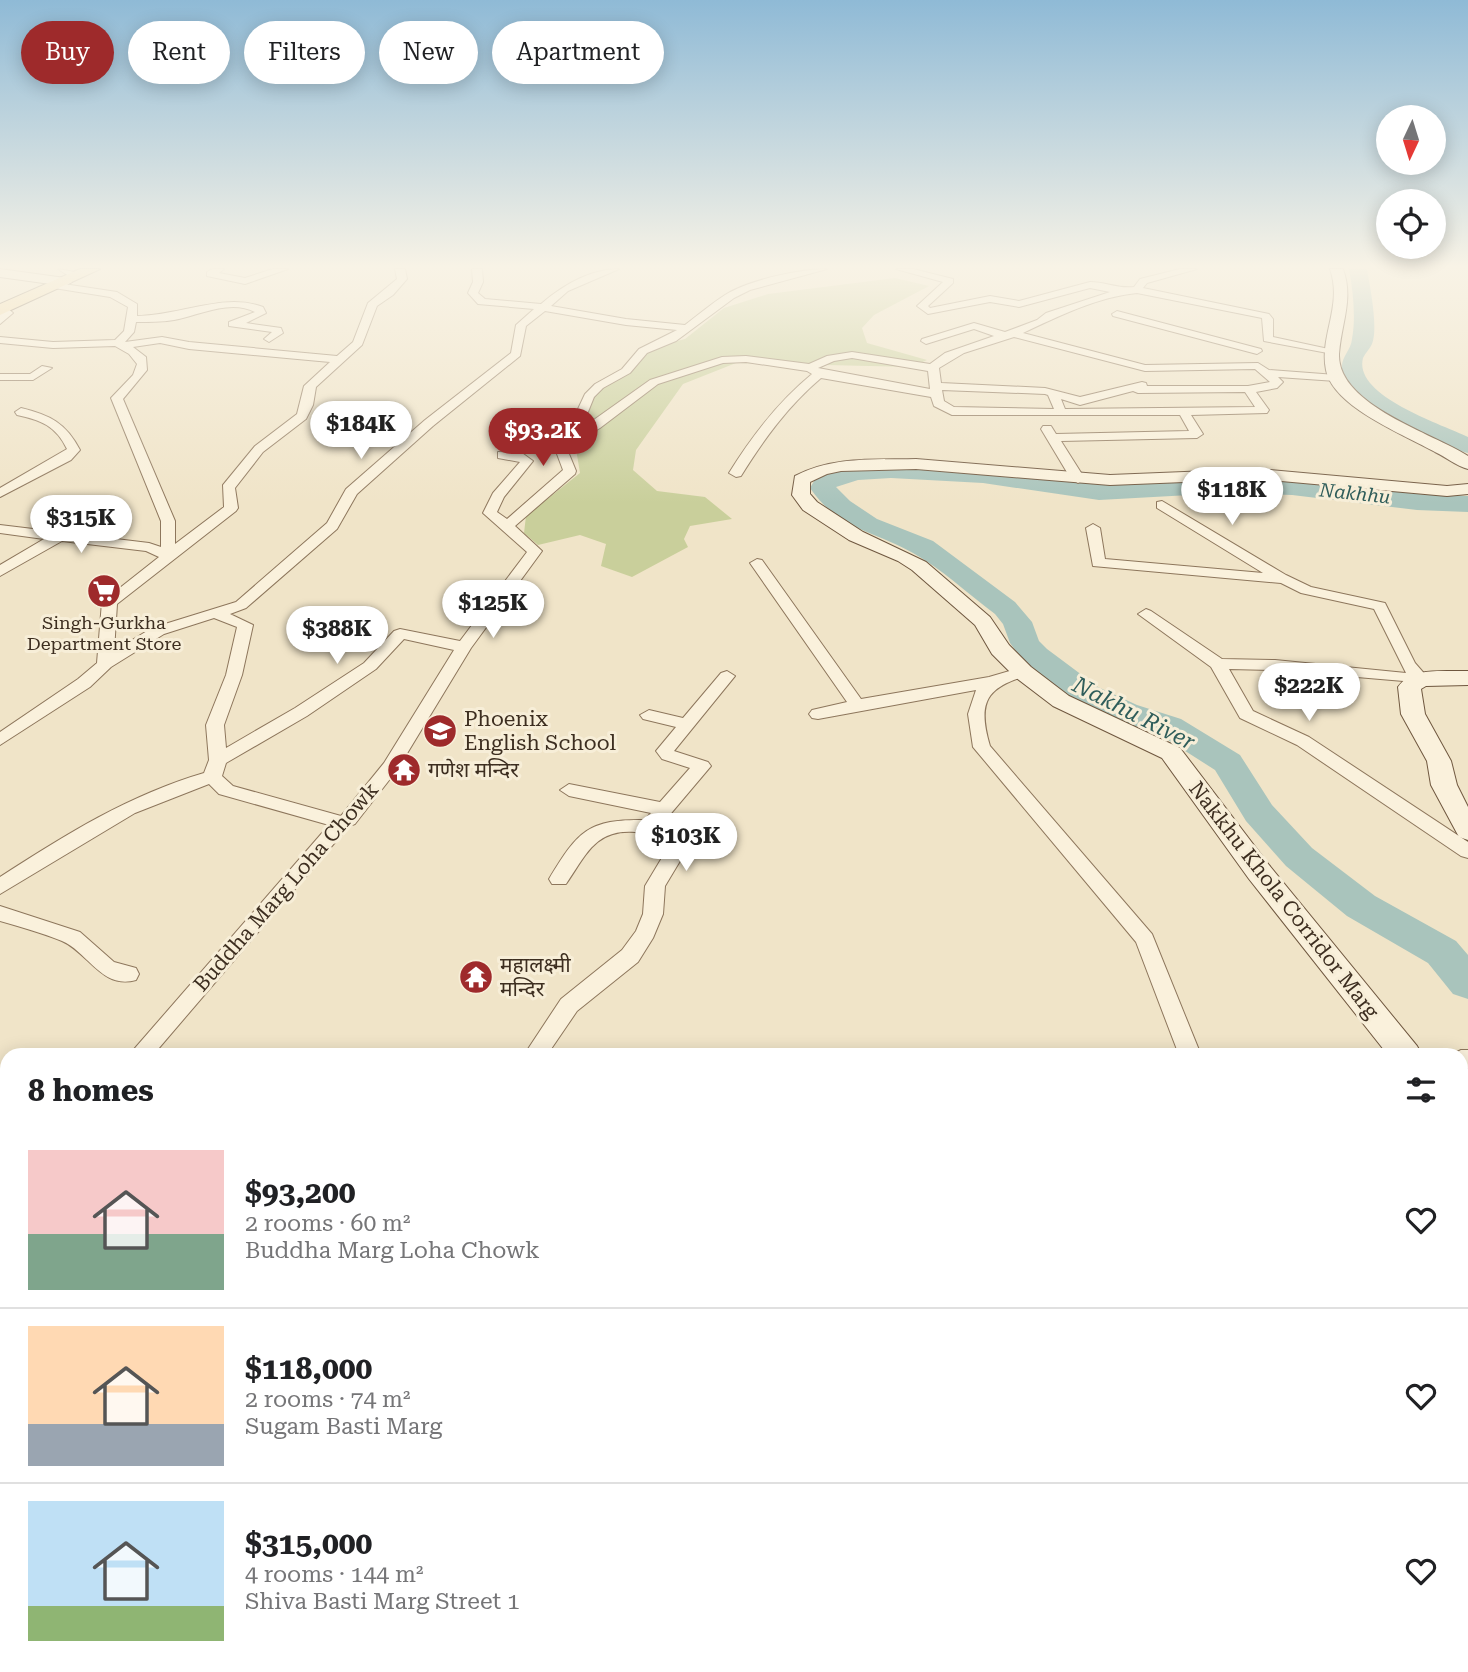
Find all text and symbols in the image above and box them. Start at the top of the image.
chip: Buy [21,21,114,84]
chip: Rent [128,21,230,84]
chip: Filters [244,21,365,84]
chip: New [379,21,478,84]
chip: Apartment [492,21,664,84]
north arrow [1376,105,1446,175]
map controls [1376,105,1446,259]
button: locate [1376,189,1446,259]
pin: $184K [312,402,410,461]
pin: $93.2K [486,408,600,468]
text: $184K [326,410,396,437]
text: $93.2K [505,417,581,444]
pin: $118K [1183,468,1281,527]
text: $118K [1197,476,1267,503]
water label: Nakhhu [1317,478,1392,509]
pin: $315K [32,496,130,555]
text: $315K [46,504,116,531]
supermarket icon: Singh-Gurkha Department Store [85,572,123,610]
pin: $125K [444,580,542,640]
text: $125K [458,589,528,616]
pin: $388K [288,606,386,666]
place label: Singh-Gurkha Department Store [27,612,181,654]
text: $388K [302,615,372,642]
pin: $222K [1260,664,1358,723]
water label: Nakhu River [1067,671,1200,756]
text: $222K [1274,672,1344,699]
place label: Phoenix English School [464,707,617,755]
school or university icon: Phoenix English School [421,712,459,750]
temple icon: गणेश मन्दिर [385,751,423,789]
place label: गणेश मन्दिर [428,758,519,782]
street label: Nakkhu Khola Corridor Marg [1184,777,1384,1023]
street label: Buddha Marg Loha Chowk [189,778,383,996]
pin: $103K [637,814,735,873]
text: $103K [651,822,721,849]
place label: महालक्ष्मी मन्दिर [500,953,571,1001]
temple icon: महालक्ष्मी मन्दिर [457,958,495,996]
icon: filters [1402,1071,1440,1109]
text: 8 homes [28,1073,154,1108]
text: $93,200 [245,1175,356,1210]
icon: home [84,1178,168,1262]
icon: heart [1402,1201,1440,1239]
text: 2 rooms · 60 m² [245,1210,411,1237]
text: Buddha Marg Loha Chowk [245,1237,540,1264]
text: $118,000 [245,1351,372,1386]
icon: home [84,1354,168,1438]
icon: heart [1402,1377,1440,1415]
text: 2 rooms · 74 m² [245,1386,411,1413]
text: Sugam Basti Marg [245,1413,442,1440]
text: $315,000 [245,1526,372,1561]
icon: home [84,1529,168,1613]
icon: heart [1402,1552,1440,1590]
text: 4 rooms · 144 m² [245,1561,423,1588]
text: Shiva Basti Marg Street 1 [245,1588,520,1615]

